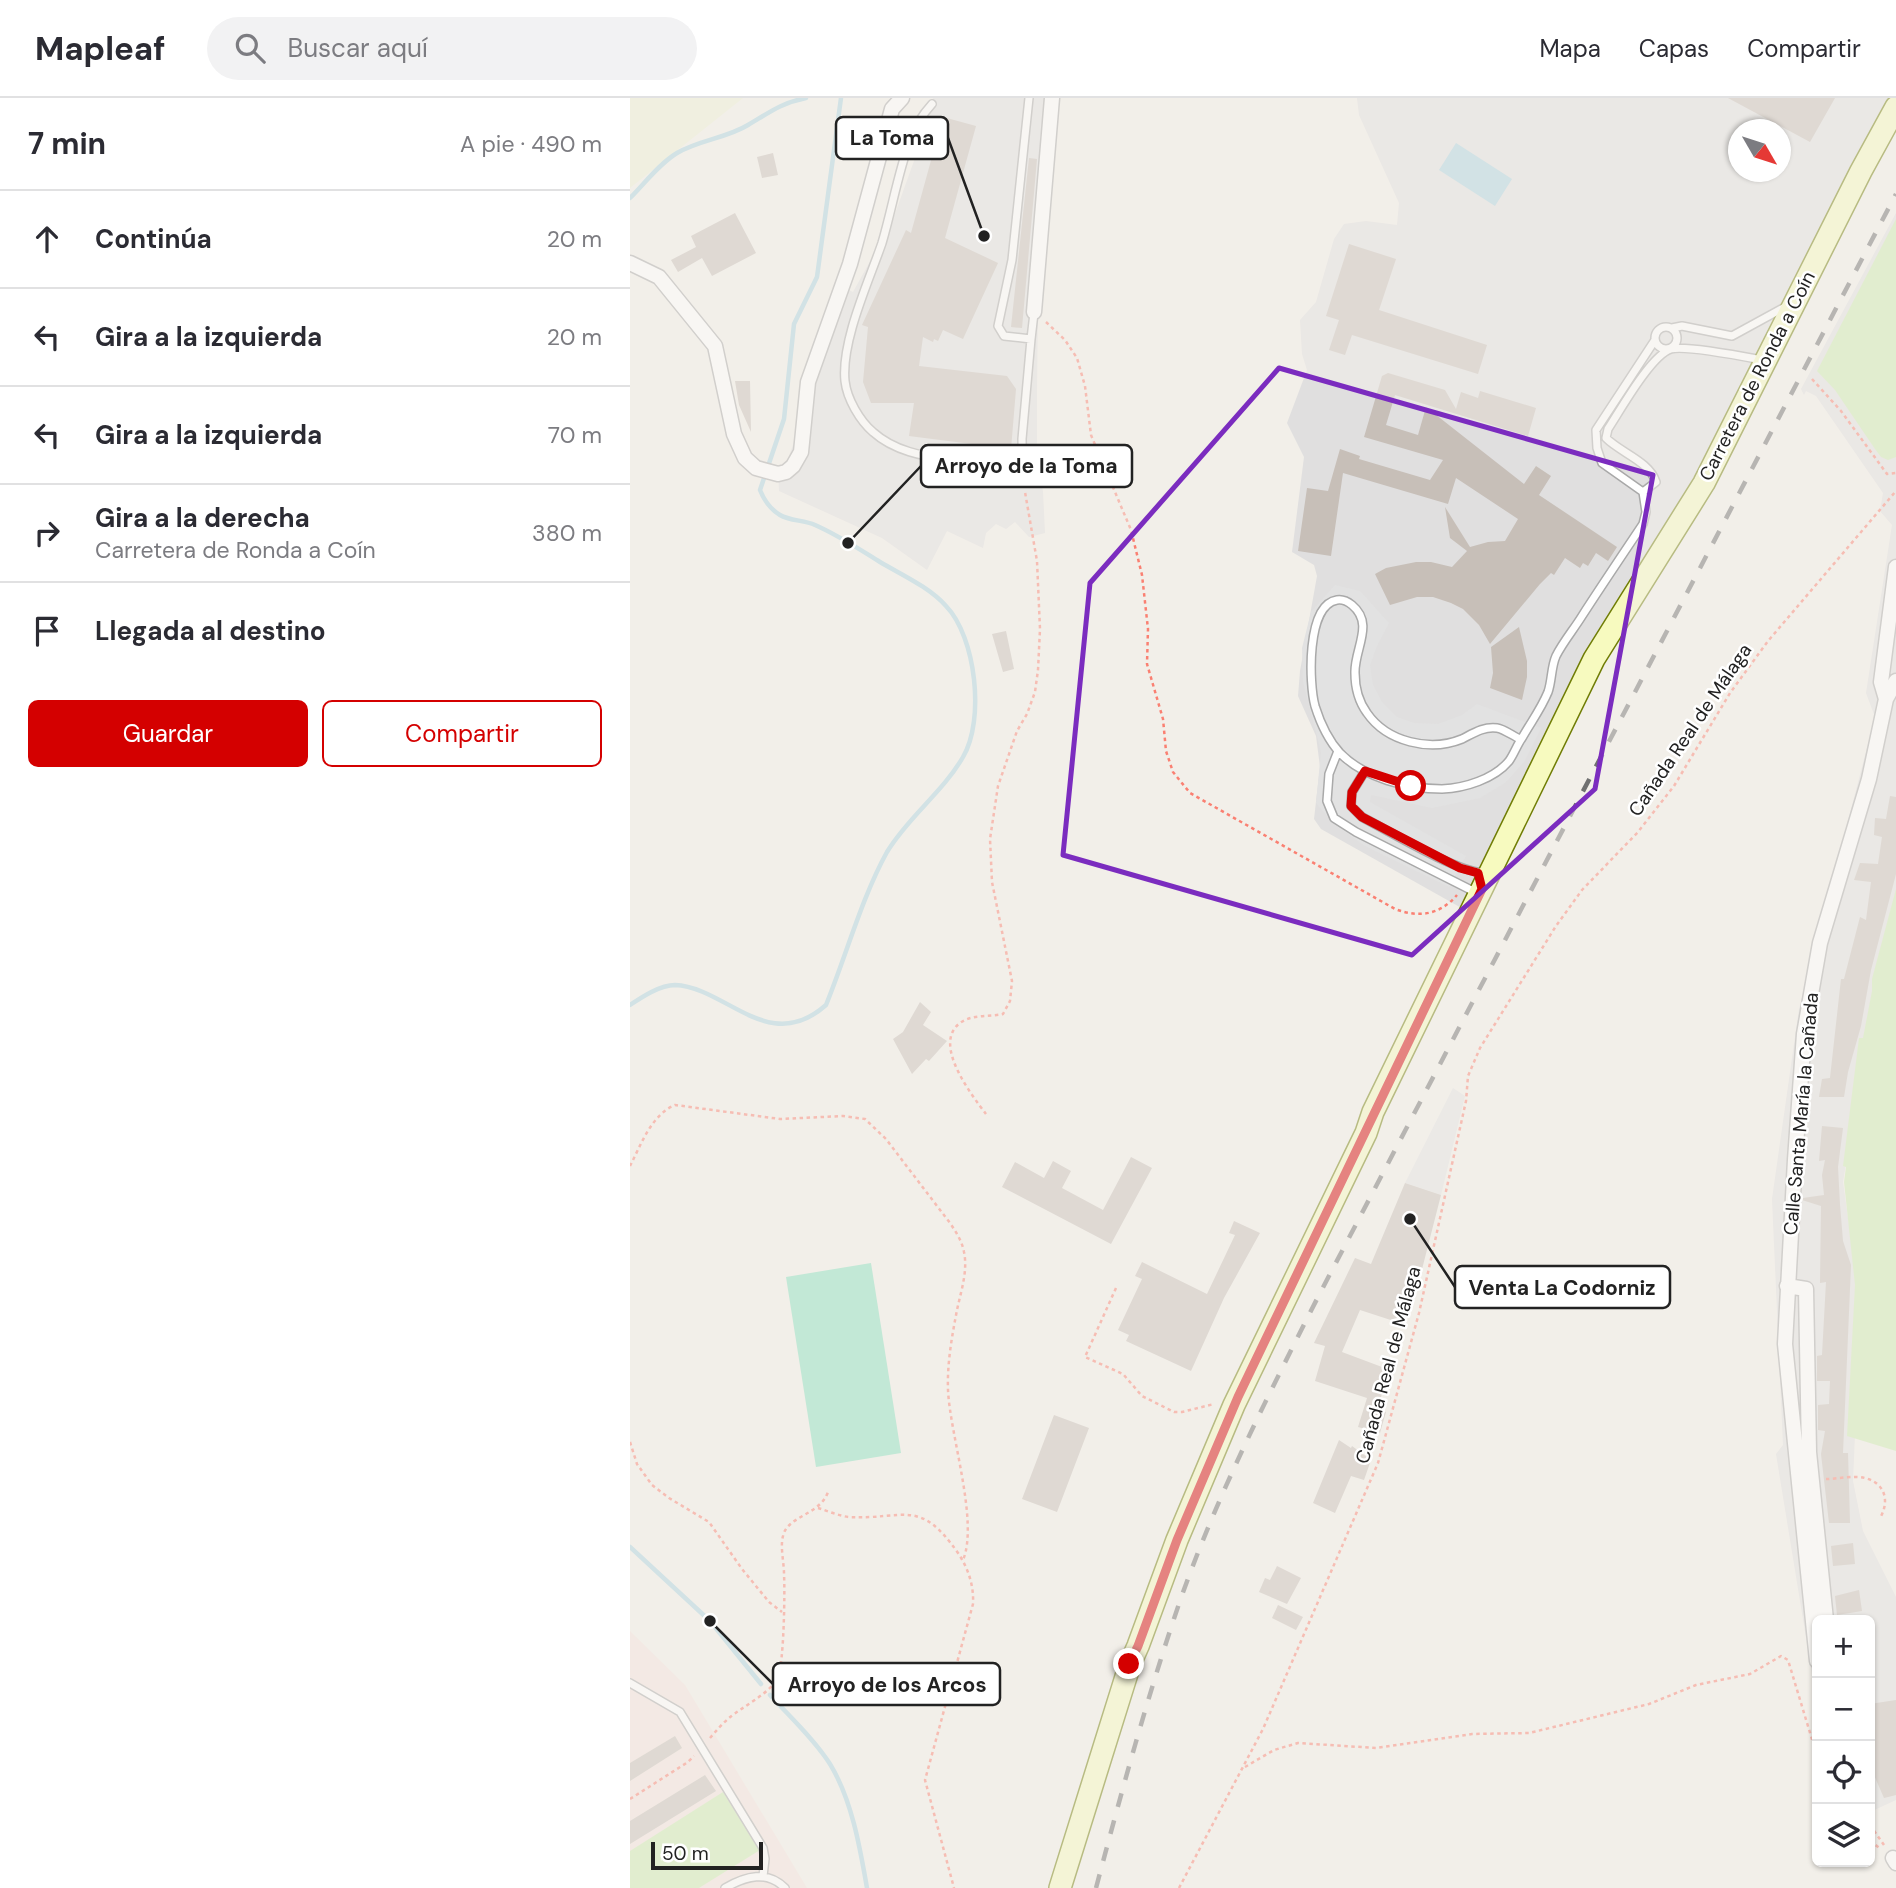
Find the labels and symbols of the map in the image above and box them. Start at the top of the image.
callout: La Toma [836,117,948,159]
north arrow [1728,119,1791,182]
text: La Toma [850,124,934,152]
street label: Carretera de Ronda a Coín [1693,267,1821,485]
callout: Arroyo de la Toma [921,445,1132,487]
text: Arroyo de la Toma [935,452,1117,480]
street label: Cañada Real de Málaga [1623,639,1757,821]
route start [1395,770,1426,801]
street label: Calle Santa María la Cañada [1778,992,1824,1236]
street label: Cañada Real de Málaga [1350,1264,1426,1466]
callout: Venta La Codorniz [1455,1266,1670,1308]
text: Venta La Codorniz [1469,1274,1655,1302]
route end [1113,1648,1144,1679]
callout: Arroyo de los Arcos [773,1663,1000,1705]
text: Arroyo de los Arcos [787,1671,987,1699]
scale bar [651,1839,763,1871]

